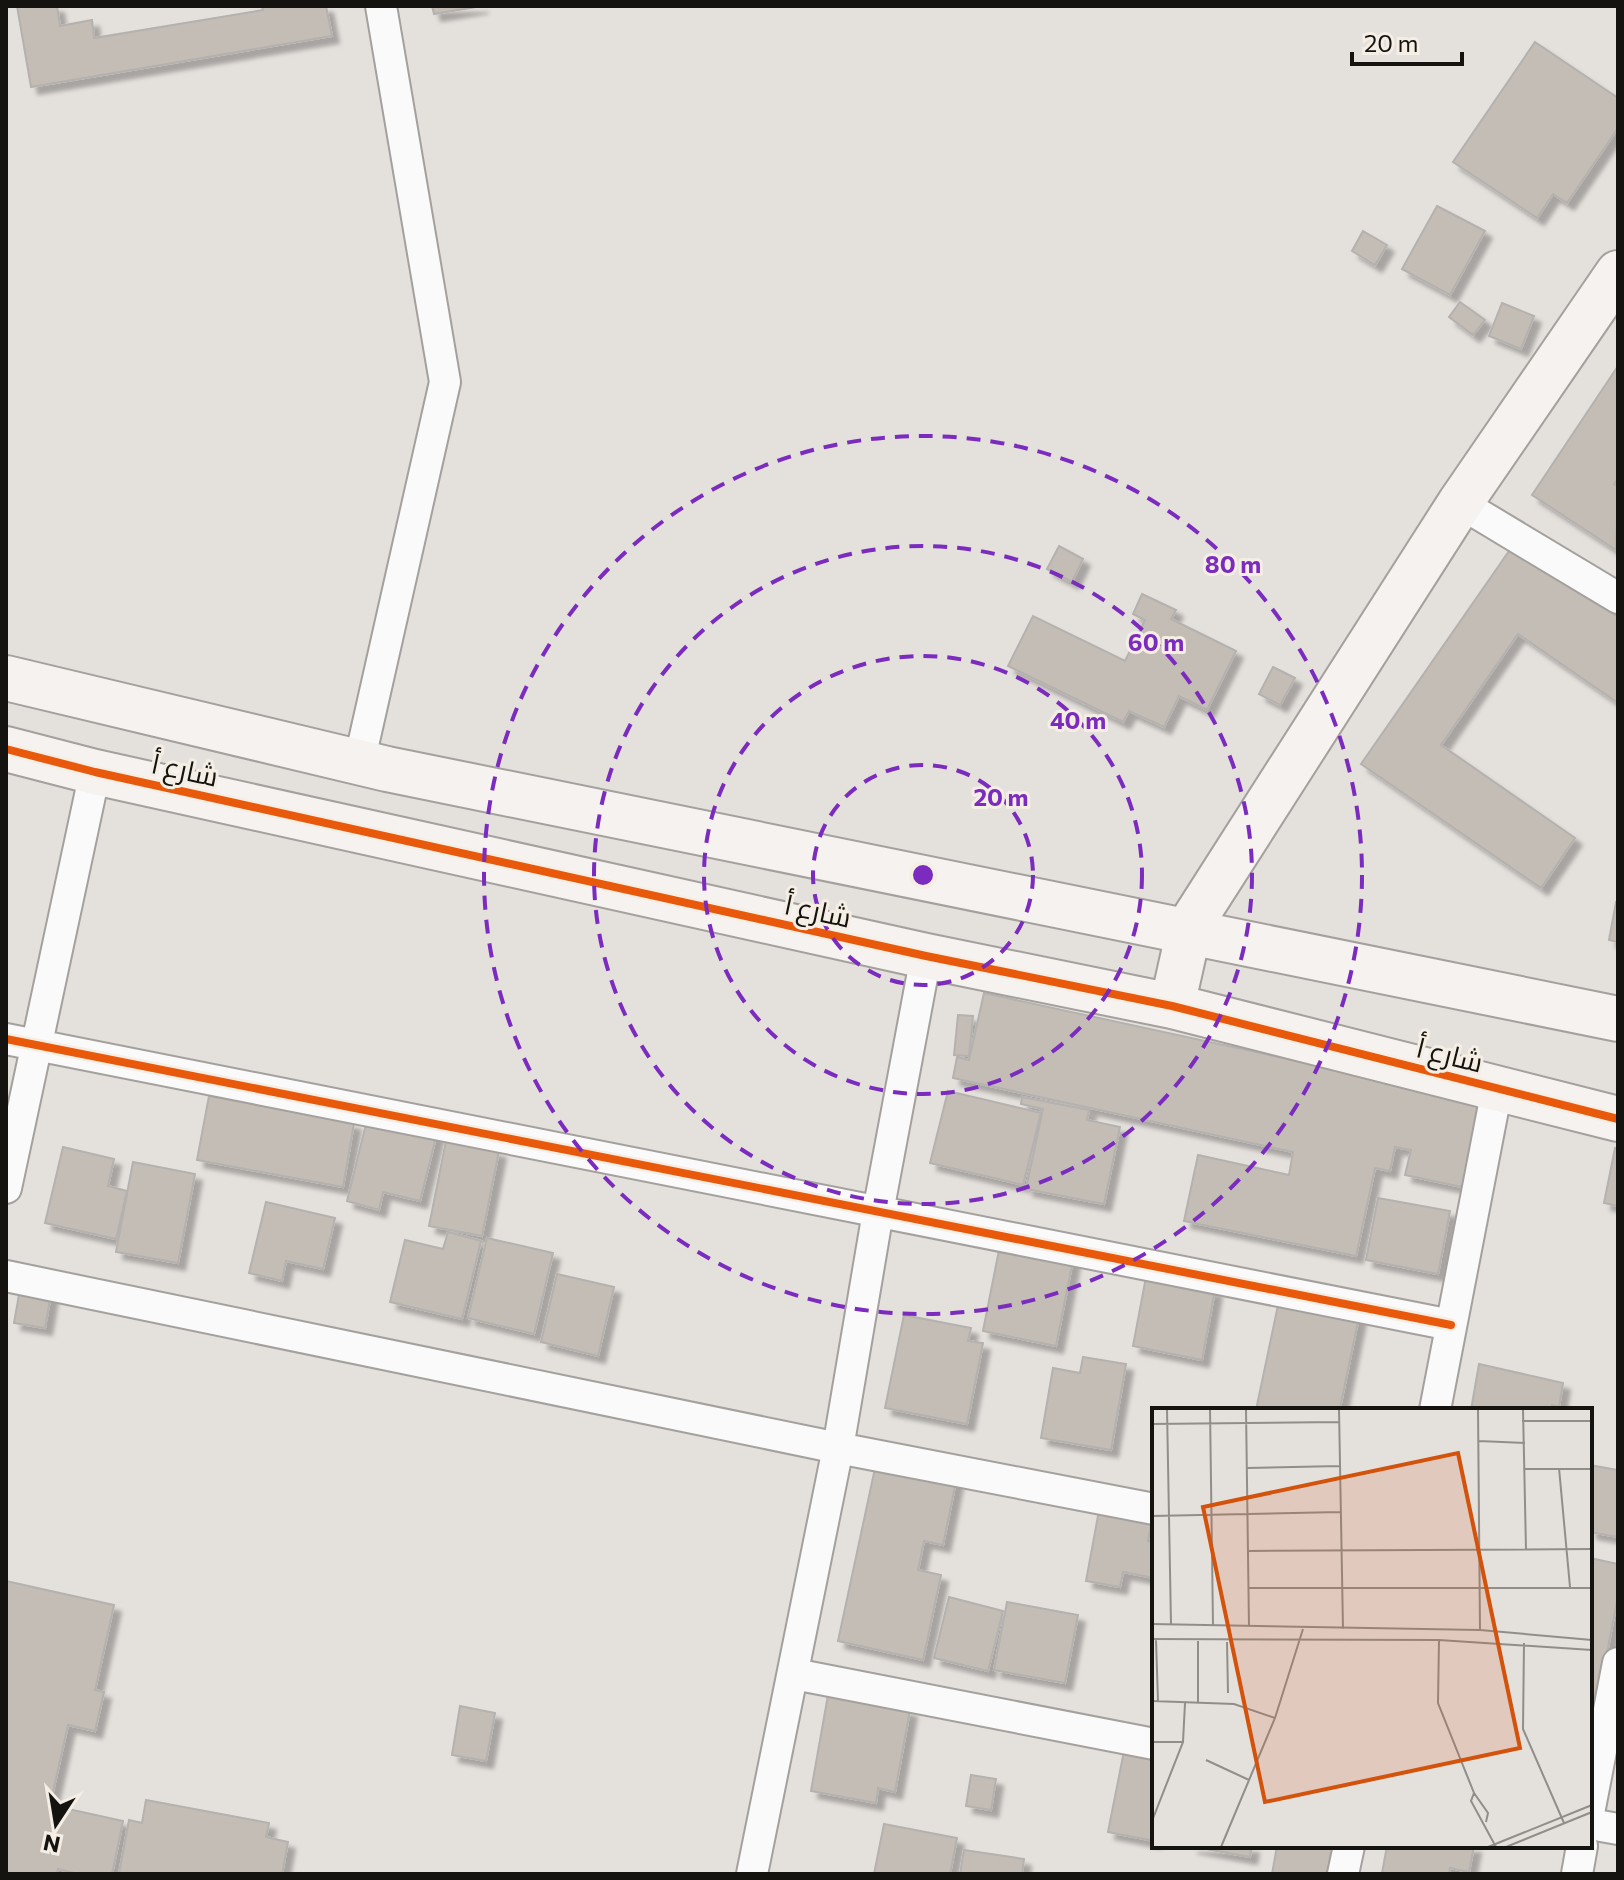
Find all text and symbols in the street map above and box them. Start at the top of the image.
scale bar [1352,16,1462,66]
text: 20 m [1364,28,1418,57]
text: 80 m [1205,549,1261,578]
text: 60 m [1128,627,1184,656]
text: 40 m [1050,705,1106,734]
street label: شارع أ [148,745,221,796]
text: 20 m [974,782,1028,811]
centre of rings [909,861,937,889]
street label: شارع أ [781,886,854,937]
street label: شارع أ [1413,1029,1487,1082]
inset map [1152,1408,1592,1848]
north arrow [16,1784,96,1864]
text: N [41,1829,63,1859]

